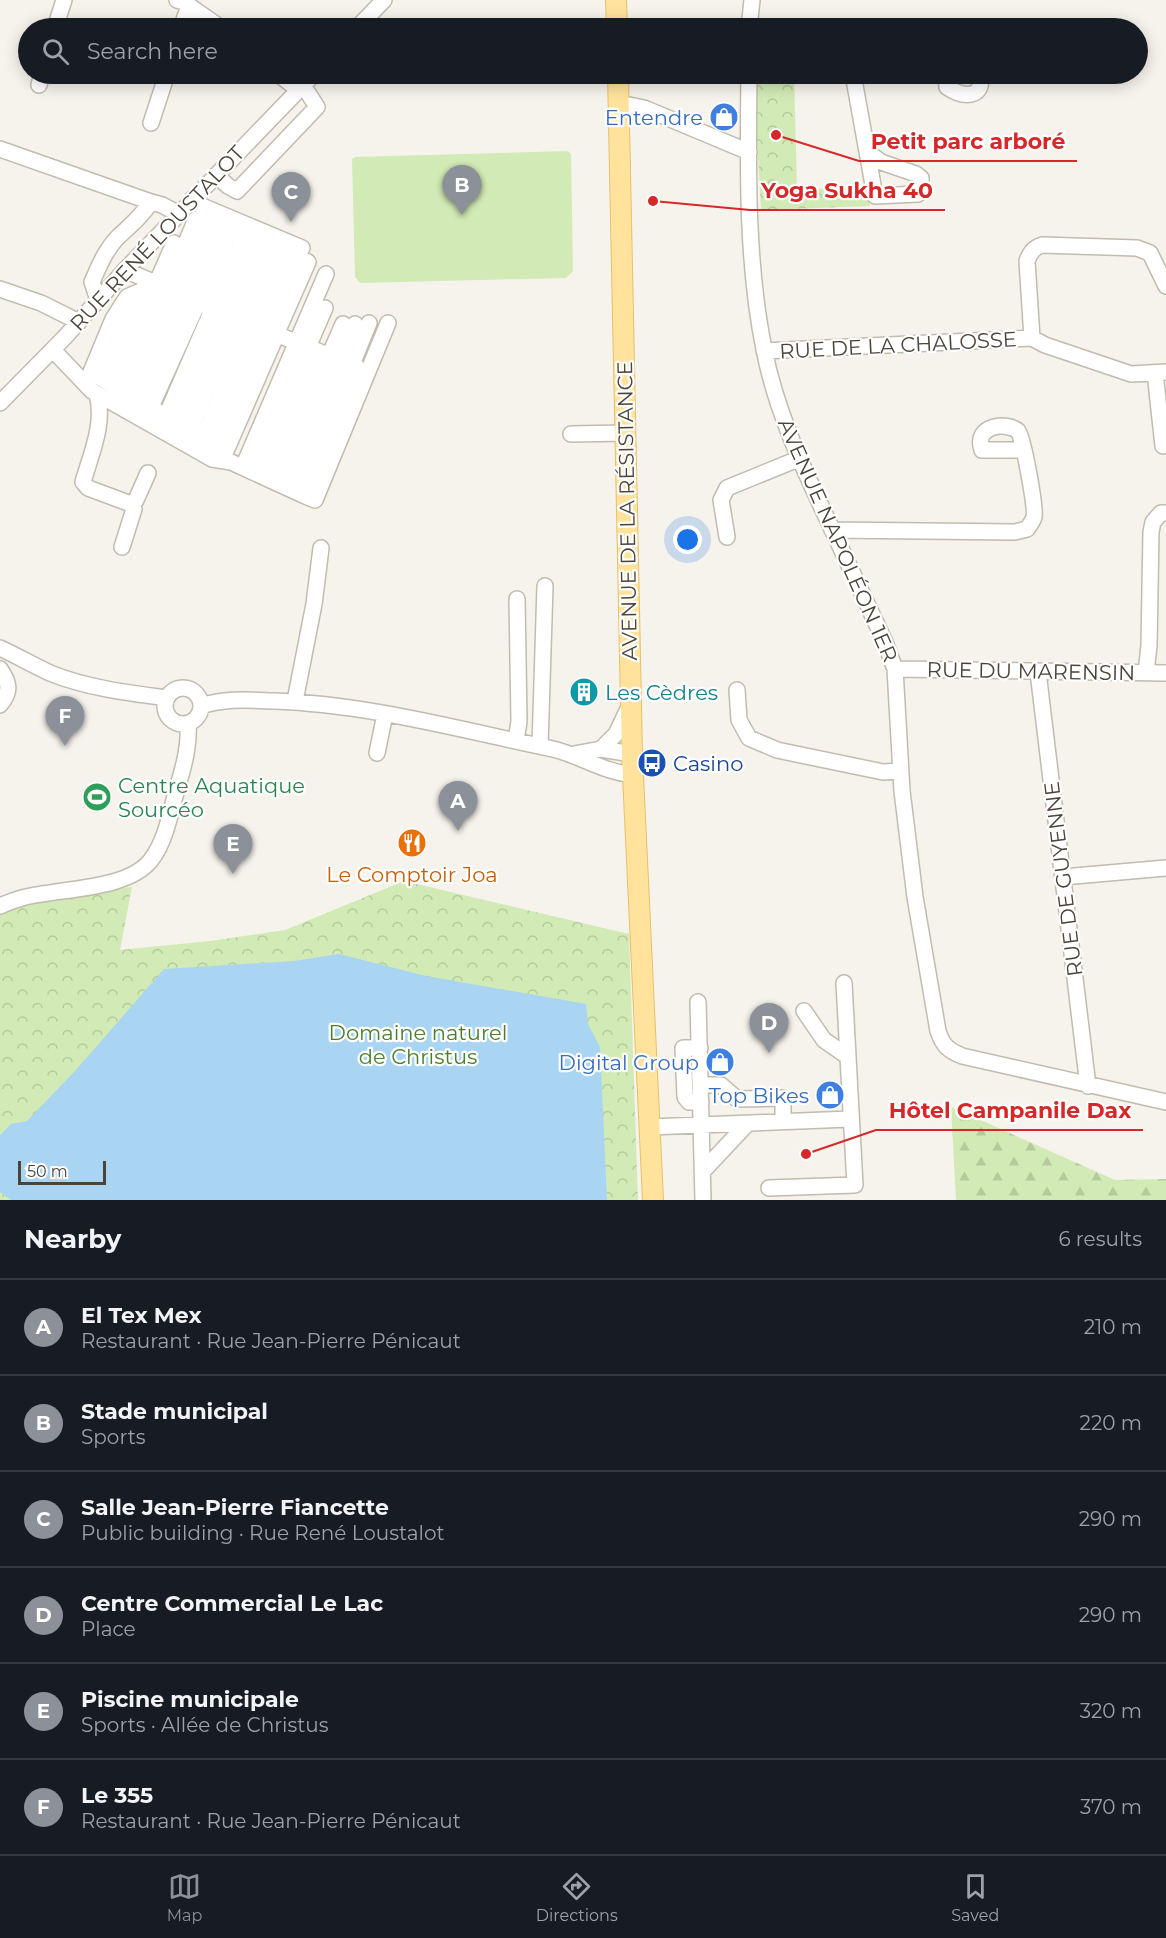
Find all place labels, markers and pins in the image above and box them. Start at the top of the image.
shop icon: Entendre [708,101,740,133]
place label: Entendre [605,105,703,130]
callout: Petit parc arboré [859,121,1077,161]
pin: B [442,166,482,215]
callout: Yoga Sukha 40 [750,170,945,210]
pin: C [272,172,310,222]
building icon: Les Cèdres [568,676,600,708]
place label: Les Cèdres [605,680,718,705]
pin: F [46,696,84,746]
bus stop icon: Casino [636,747,668,779]
place label: Casino [673,751,743,776]
place label: Centre Aquatique Sourcéo [118,773,305,822]
sports icon: Centre Aquatique Sourcéo [81,781,113,813]
pin: A [438,782,478,831]
pin: E [214,824,252,874]
restaurant icon: Le Comptoir Joa [396,827,428,859]
place label: Le Comptoir Joa [326,862,498,887]
pin: D [750,1004,788,1053]
shop icon: Digital Group [704,1046,736,1078]
place label: Digital Group [559,1050,699,1075]
shop icon: Top Bikes [814,1079,846,1111]
place label: Top Bikes [709,1083,809,1108]
callout: Hôtel Campanile Dax [876,1090,1143,1130]

